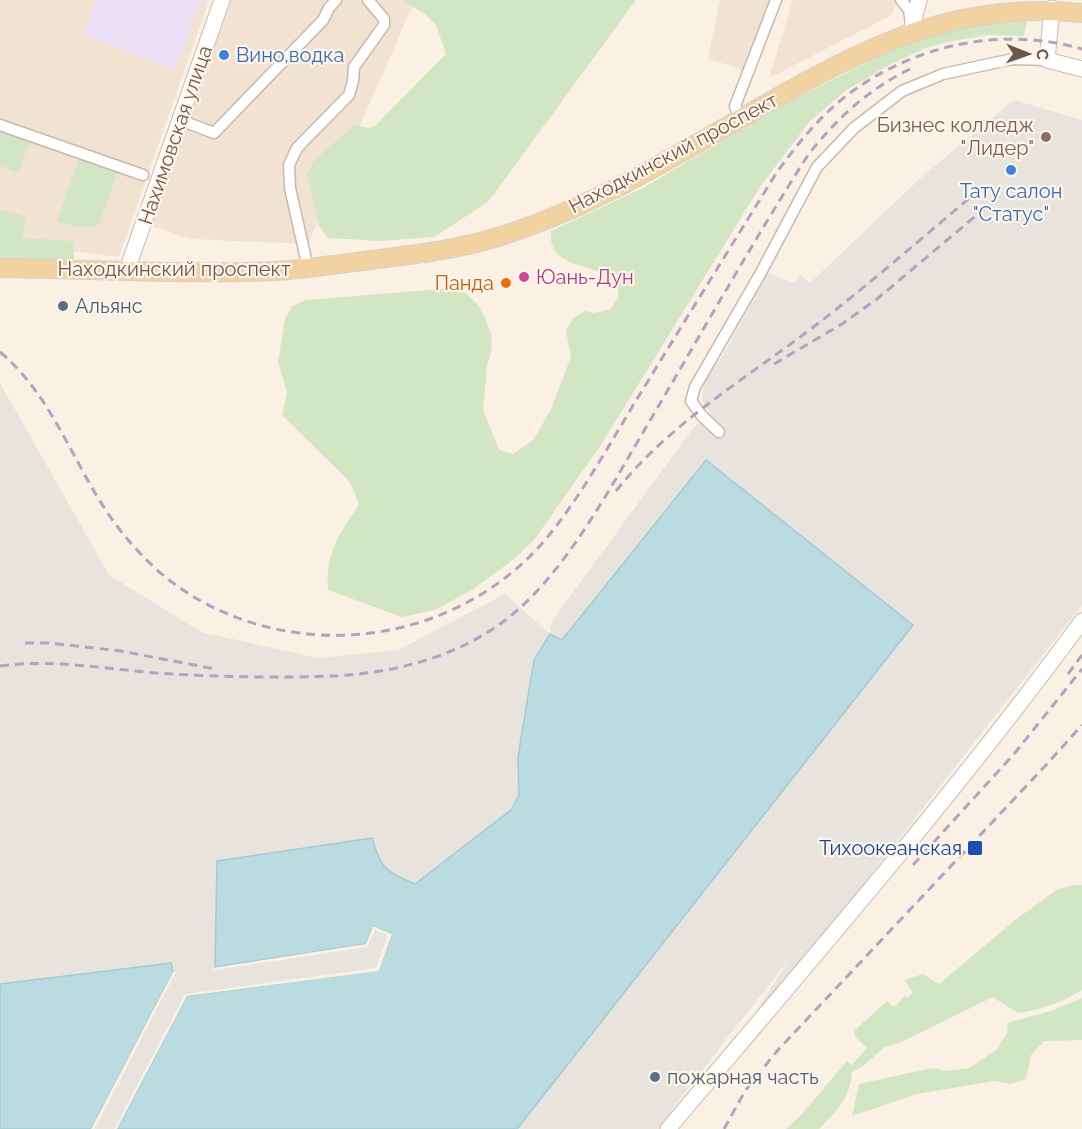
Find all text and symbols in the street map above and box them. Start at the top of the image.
north arrow [998,24,1058,84]
street label: Нахимовская улица [133,42,217,228]
place label: Вино,водка [236,43,344,67]
marker: Вино,водка [217,48,231,62]
text: С [1033,49,1052,60]
street label: Находкинский проспект [565,88,782,218]
place label: Бизнес колледж "Лидер" [877,113,1034,160]
marker: Бизнес колледж "Лидер" [1039,130,1053,144]
marker: Тату салон "Статус" [1004,163,1018,177]
place label: Тату салон "Статус" [960,179,1062,226]
street label: Находкинский проспект [58,257,291,281]
place label: Юань-Дун [536,265,634,289]
marker: Юань-Дун [517,270,531,284]
place label: Панда [435,271,494,295]
marker: Панда [499,276,513,290]
place label: Альянс [75,294,143,318]
marker: Альянс [56,299,70,313]
place label: Тихоокеанская [819,836,962,860]
marker: Тихоокеанская [966,839,984,857]
place label: пожарная часть [667,1065,819,1089]
marker: пожарная часть [648,1070,662,1084]

